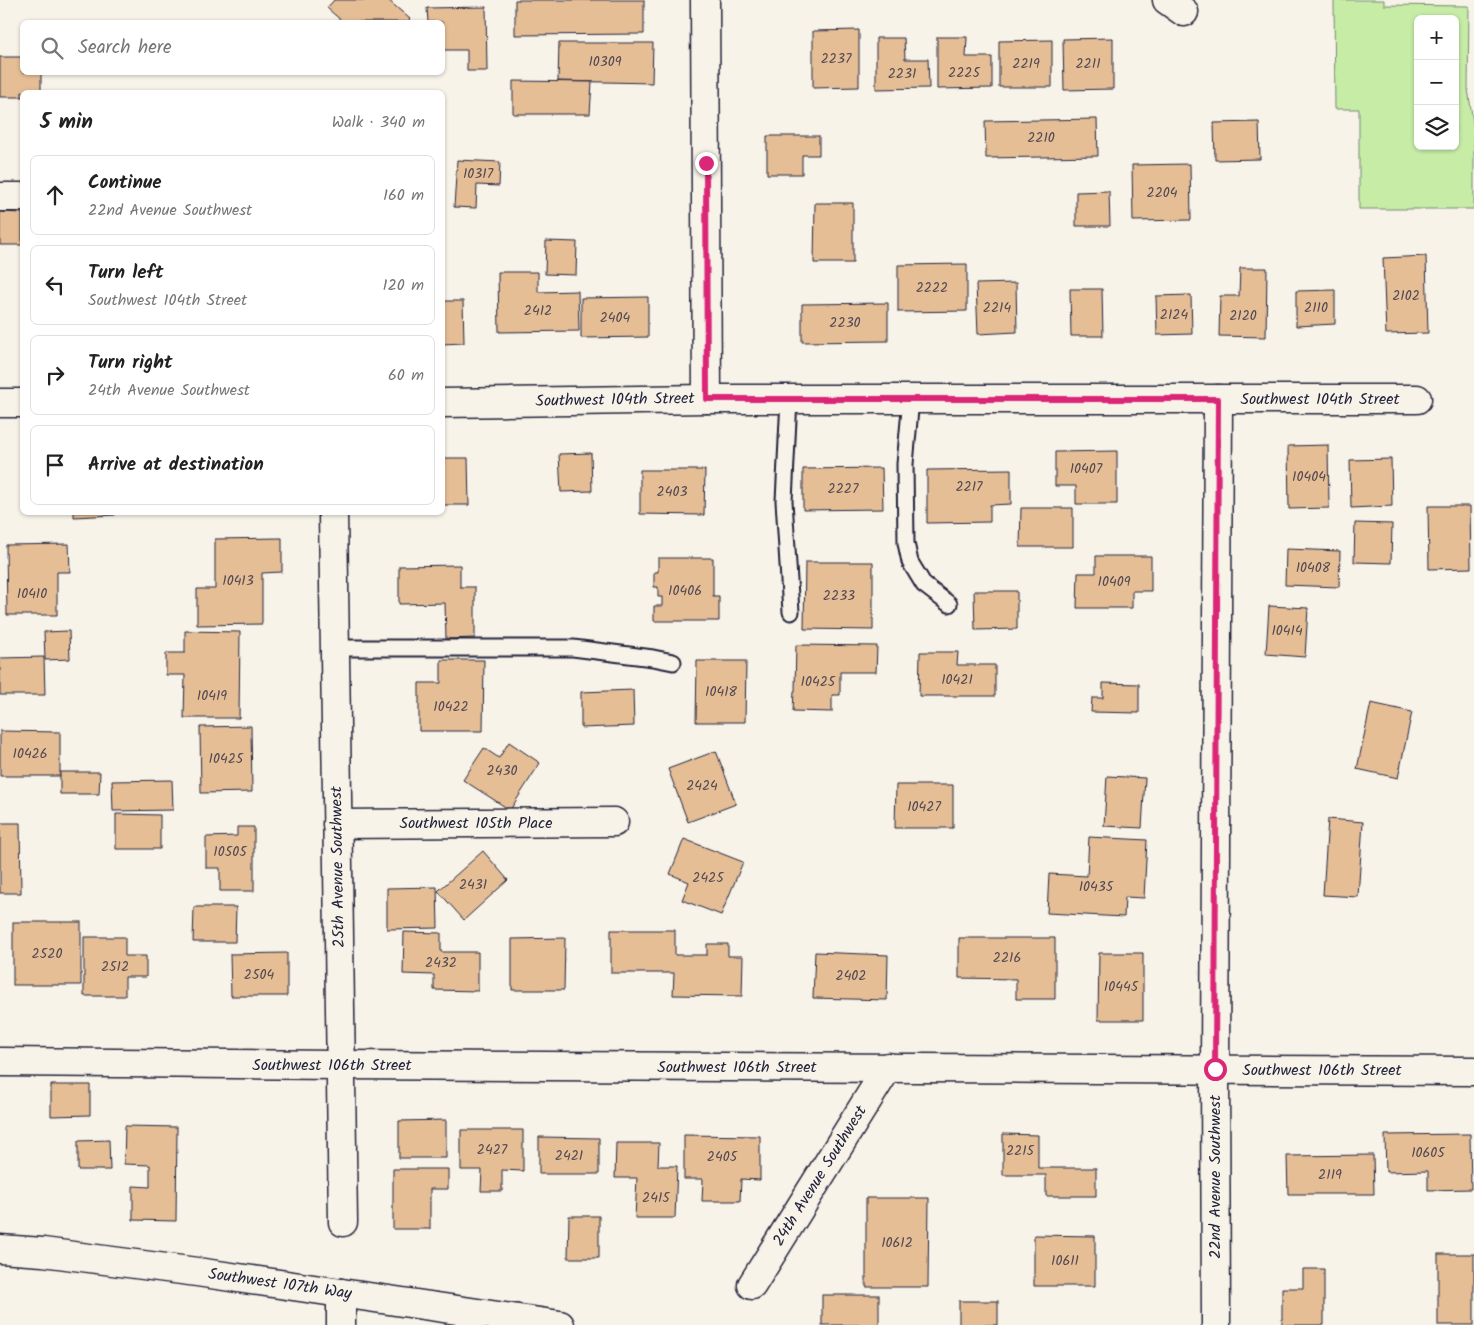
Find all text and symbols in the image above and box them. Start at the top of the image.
map controls [1414,15,1459,150]
button: + [1414,15,1459,60]
search box [20,20,445,75]
text: Search here [78,33,172,63]
icon: search [38,34,66,62]
house number: 2237 [821,48,852,70]
house number: 10309 [588,51,622,73]
house number: 2219 [1012,53,1040,75]
house number: 2211 [1075,53,1101,75]
button: − [1414,60,1459,105]
house number: 2225 [948,62,981,84]
house number: 2231 [888,63,916,85]
button: layers [1414,105,1459,150]
text: 5 min [40,106,93,139]
text: Walk · 340 m [332,110,425,135]
house number: 2210 [1027,127,1055,149]
route end [695,152,718,175]
house number: 10317 [463,163,494,185]
text: Continue [88,168,161,198]
icon: ahead [41,181,69,209]
house number: 2204 [1147,182,1178,204]
text: 160 m [383,183,424,208]
text: 22nd Avenue Southwest [88,198,252,223]
text: Turn left [88,258,163,288]
icon: left [41,271,69,299]
text: 120 m [383,273,424,298]
house number: 2222 [916,277,948,299]
house number: 2102 [1392,285,1420,307]
text: Southwest 104th Street [88,288,247,313]
house number: 2214 [983,297,1011,319]
house number: 2110 [1304,297,1328,319]
house number: 2412 [524,300,552,322]
house number: 2124 [1160,304,1188,326]
house number: 2120 [1229,305,1257,327]
house number: 2404 [600,307,631,329]
house number: 2230 [829,312,861,334]
text: Turn right [88,348,173,378]
icon: right [41,361,69,389]
text: 60 m [388,363,424,388]
text: 24th Avenue Southwest [88,378,250,403]
street label: Southwest 104th Street [535,386,696,414]
street label: Southwest 104th Street [1240,387,1400,412]
text: Arrive at destination [88,450,264,480]
icon: arrive [41,451,69,479]
house number: 10407 [1070,458,1103,480]
house number: 10404 [1292,466,1326,488]
house number: 2217 [955,476,983,498]
house number: 2227 [828,478,859,500]
house number: 2403 [657,481,687,503]
house number: 10408 [1296,557,1331,579]
house number: 10413 [222,570,254,592]
house number: 10409 [1098,571,1131,593]
house number: 10406 [668,580,702,602]
house number: 10410 [17,583,47,605]
house number: 2233 [823,585,855,607]
house number: 10414 [1271,620,1303,642]
house number: 10421 [941,669,973,691]
house number: 10425 [801,671,837,693]
house number: 10418 [705,681,738,703]
house number: 10419 [197,685,227,707]
house number: 10422 [433,696,469,718]
house number: 10426 [12,743,48,765]
house number: 10425 [209,748,245,770]
house number: 2430 [487,760,517,782]
house number: 2424 [686,775,718,797]
street label: 25th Avenue Southwest [324,785,352,948]
house number: 10427 [907,796,941,818]
street label: Southwest 105th Place [400,811,552,836]
house number: 10505 [213,841,248,863]
house number: 2425 [692,867,725,889]
house number: 2431 [459,874,487,896]
house number: 10435 [1079,876,1115,898]
house number: 2520 [32,943,62,965]
house number: 2216 [993,947,1021,969]
house number: 2432 [425,952,457,974]
house number: 2512 [101,956,129,978]
house number: 2504 [244,964,274,986]
house number: 2402 [836,965,866,987]
house number: 10445 [1104,976,1140,998]
street label: Southwest 106th Street [252,1053,412,1078]
street label: Southwest 106th Street [657,1055,817,1080]
route start [1204,1058,1227,1081]
street label: Southwest 106th Street [1242,1058,1402,1083]
street label: 22nd Avenue Southwest [1203,1094,1228,1259]
street label: 24th Avenue Southwest [766,1100,874,1251]
house number: 2427 [477,1139,508,1161]
house number: 2215 [1006,1140,1036,1162]
house number: 10605 [1411,1142,1446,1164]
house number: 2421 [555,1145,583,1167]
house number: 2405 [707,1146,739,1168]
house number: 2119 [1318,1164,1342,1186]
house number: 2415 [642,1187,671,1209]
house number: 10612 [881,1232,913,1254]
house number: 10611 [1051,1250,1079,1272]
street label: Southwest 107th Way [207,1262,354,1307]

